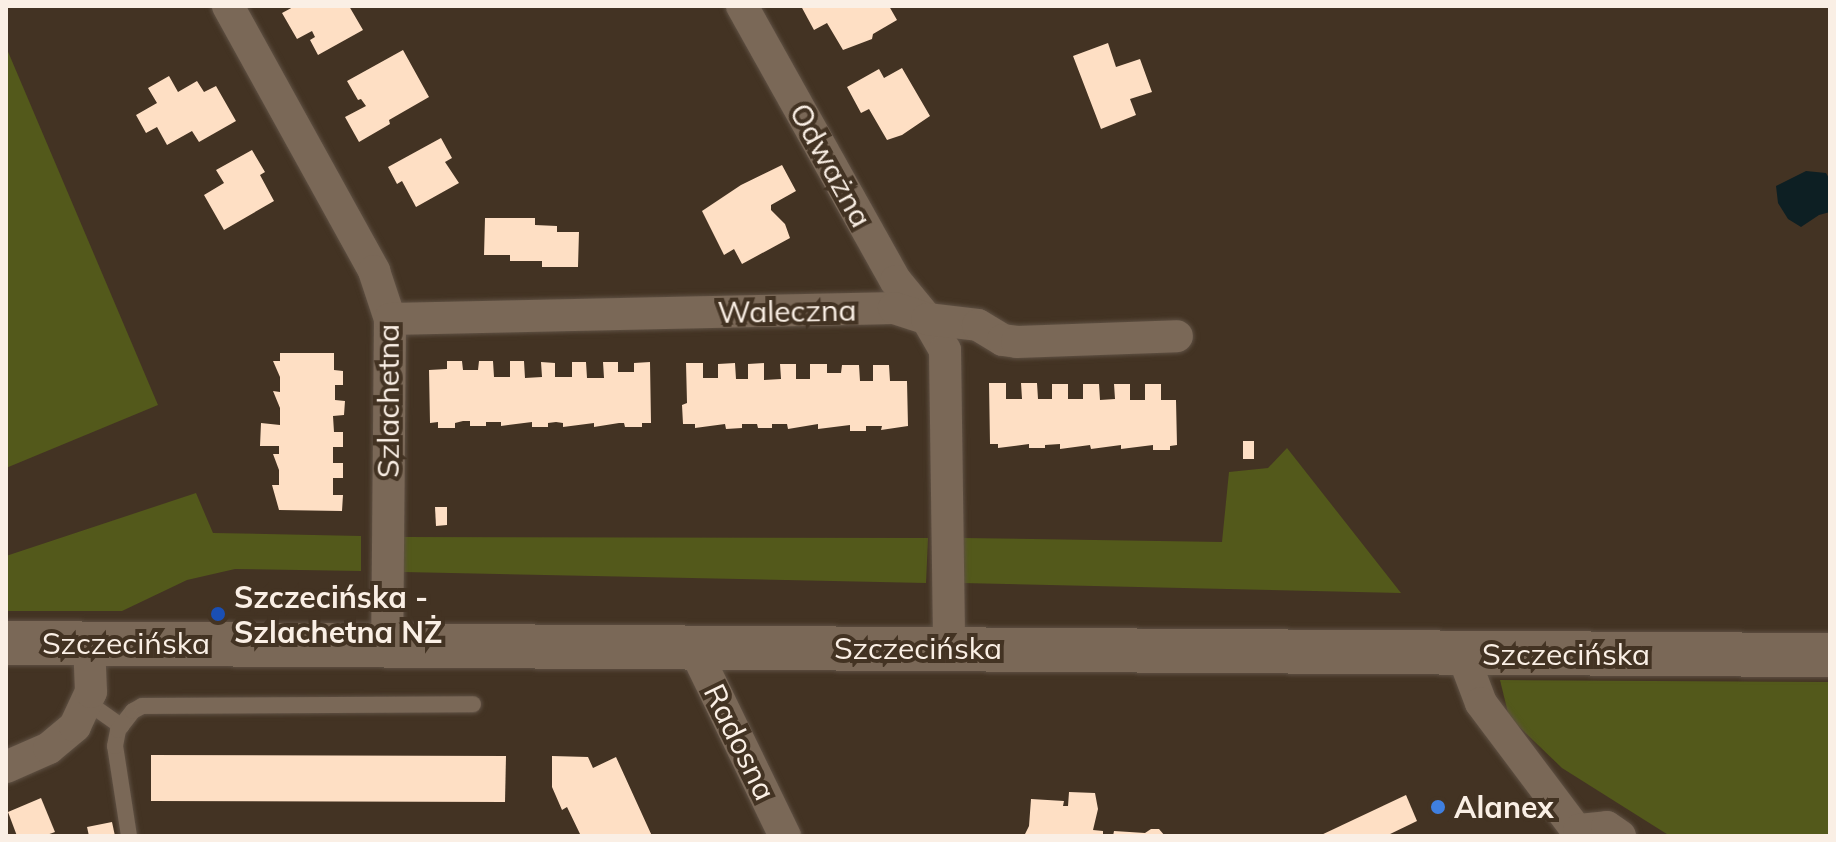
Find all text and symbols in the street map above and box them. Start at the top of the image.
street label: Odważna [782,97,880,233]
street label: Waleczna [717,292,857,330]
street label: Szlachetna [370,324,406,478]
place label: Szczecińska - Szlachetna NŻ [234,579,442,650]
marker: Szczecińska - Szlachetna NŻ [209,605,227,623]
street label: Szczecińska [42,625,210,661]
street label: Szczecińska [834,630,1002,666]
street label: Szczecińska [1482,636,1650,672]
street label: Radosna [697,678,783,806]
place label: Alanex [1454,789,1554,825]
marker: Alanex [1429,798,1447,816]

